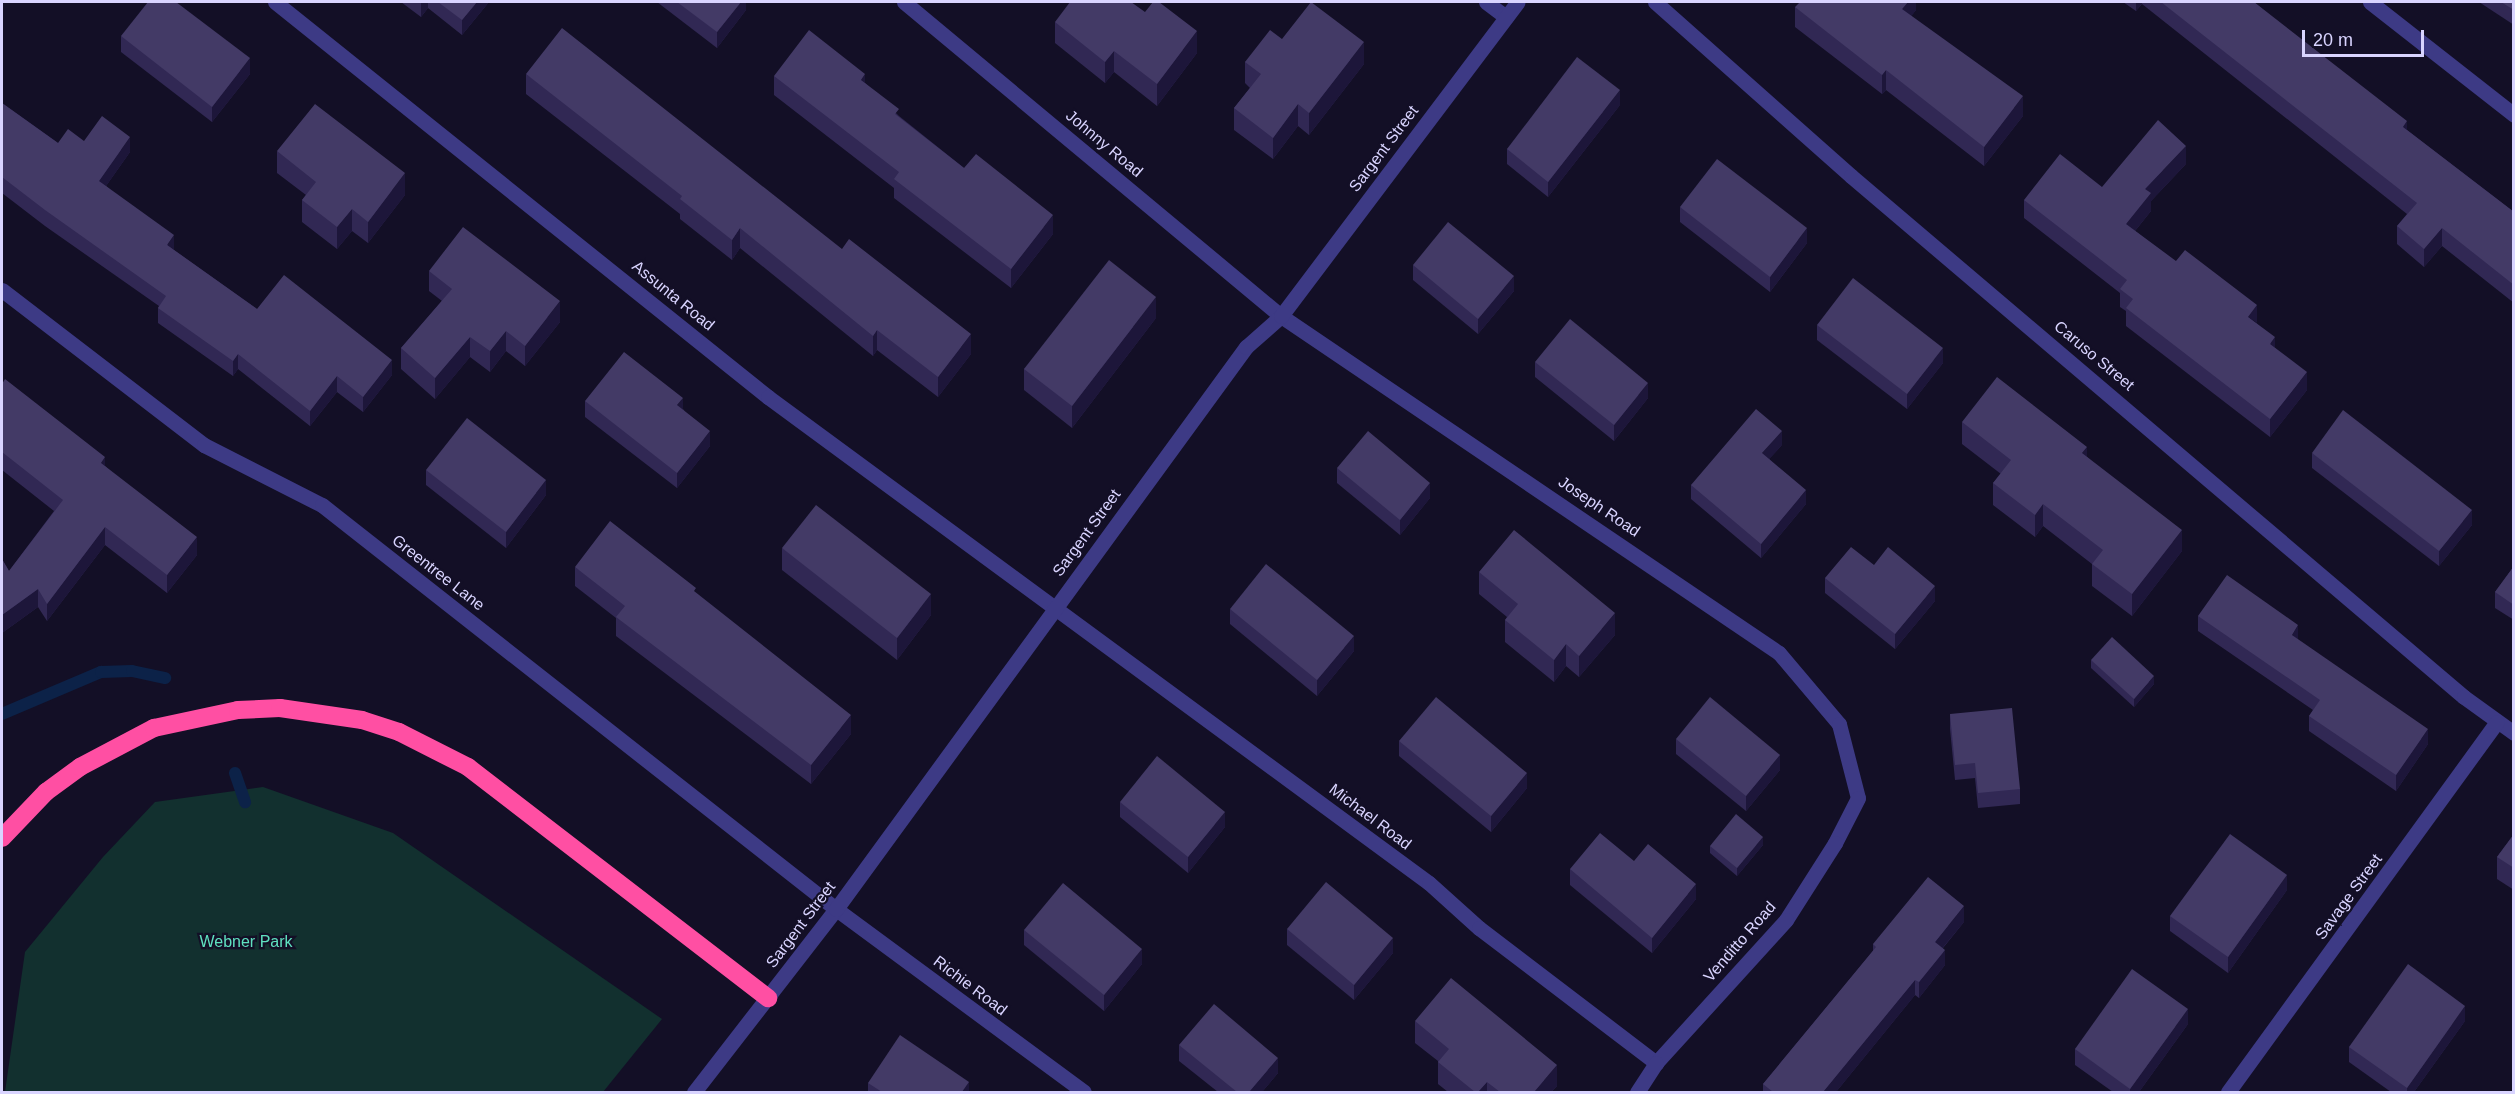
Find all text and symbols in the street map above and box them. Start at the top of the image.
scale bar [2305,18,2426,56]
text: 20 m [2313,30,2353,50]
street label: Sargent Street [1345,102,1423,196]
street label: Johnny Road [1062,106,1146,182]
street label: Assunta Road [628,257,718,335]
street label: Caruso Street [2050,317,2138,395]
street label: Joseph Road [1555,473,1643,541]
street label: Sargent Street [1049,486,1125,580]
street label: Greentree Lane [388,531,488,615]
street label: Michael Road [1325,780,1415,854]
street label: Savage Street [2311,850,2387,944]
street label: Sargent Street [762,878,840,972]
street label: Venditto Road [1700,898,1780,986]
park label: Webner Park [199,932,293,952]
street label: Richie Road [929,952,1011,1020]

